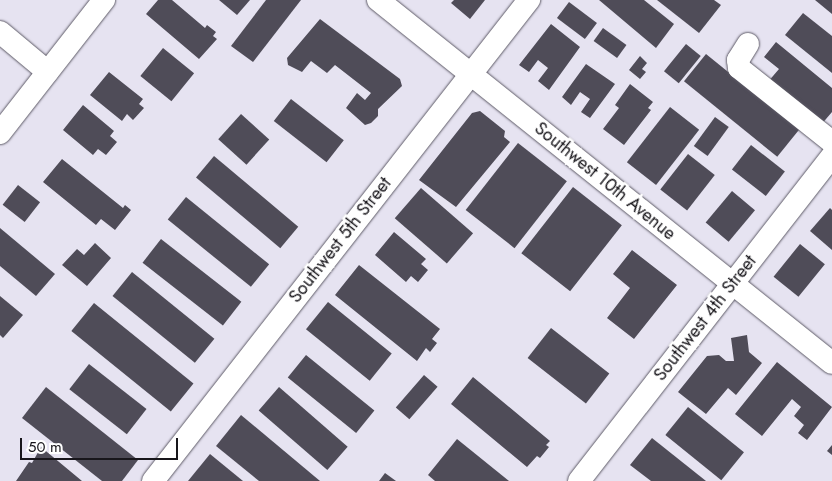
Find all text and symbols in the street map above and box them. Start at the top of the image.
street label: Southwest 10th Avenue [530,117,680,245]
street label: Southwest 5th Street [284,173,396,307]
street label: Southwest 4th Street [649,251,761,385]
scale bar [22,428,180,460]
text: 50 m [28,436,62,458]

